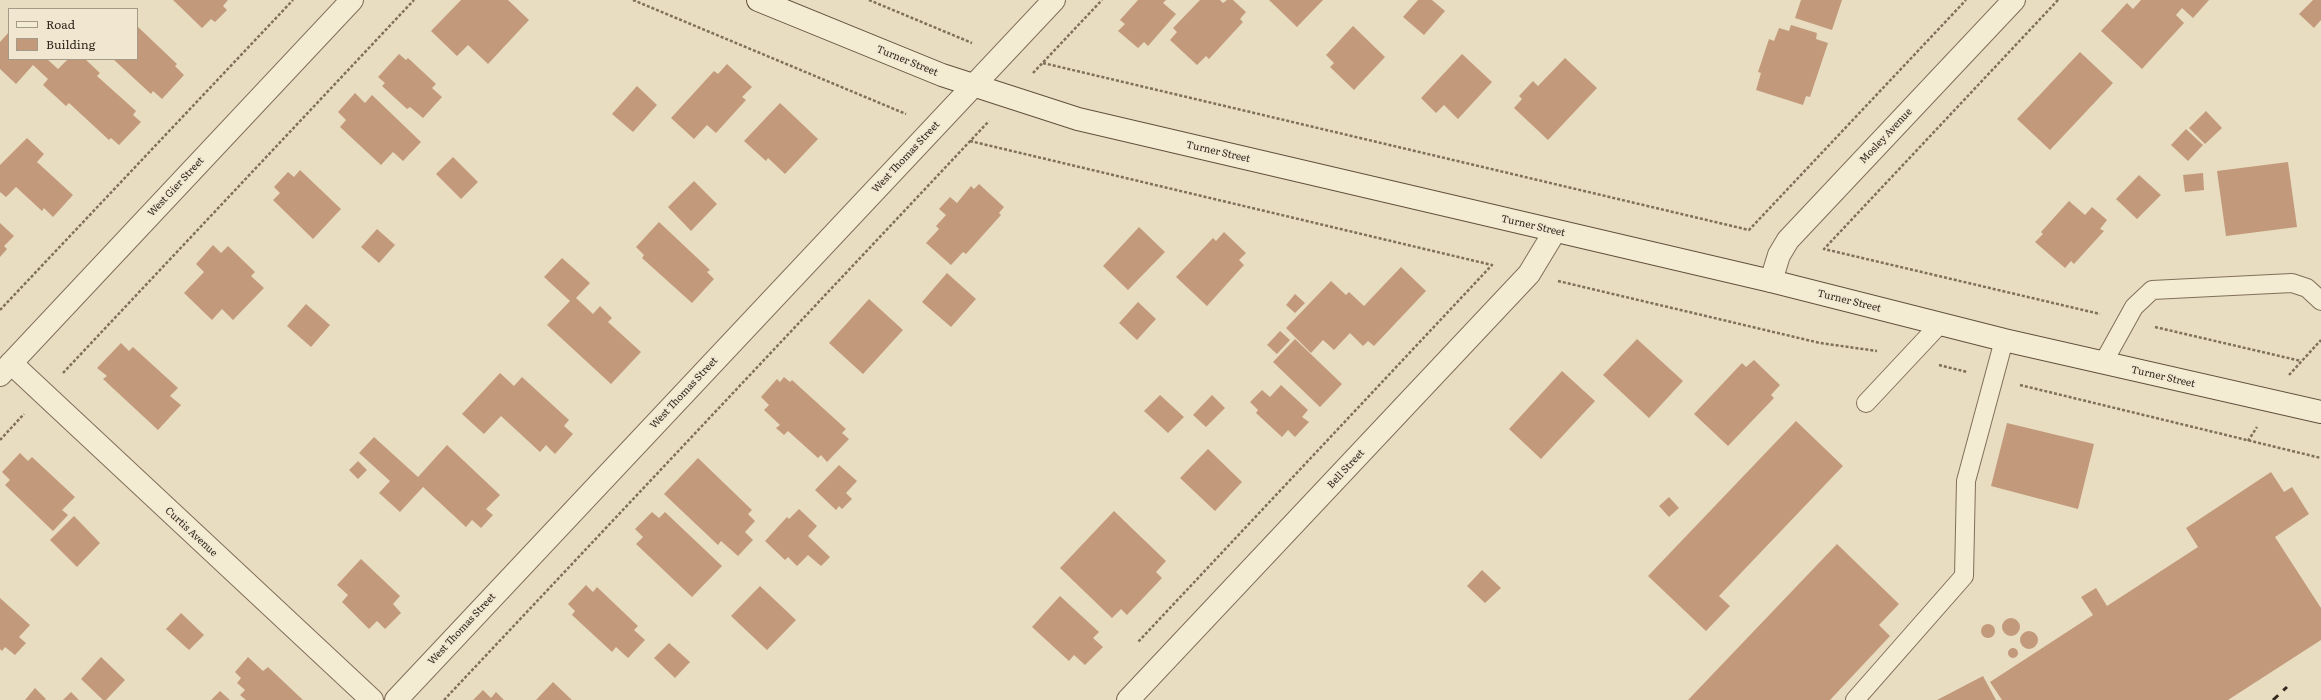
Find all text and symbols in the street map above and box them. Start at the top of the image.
legend [8,8,138,60]
text: Road [46,15,75,33]
text: Building [46,35,95,53]
street label: Turner Street [875,43,939,79]
street label: Mosley Avenue [1857,106,1915,166]
street label: West Thomas Street [870,119,942,195]
street label: Turner Street [1185,139,1251,165]
street label: West Gier Street [145,155,207,219]
street label: Turner Street [1500,213,1566,239]
street label: Turner Street [1816,287,1882,315]
street label: West Thomas Street [648,355,720,431]
street label: Turner Street [2130,364,2196,390]
street label: Bell Street [1325,447,1367,491]
street label: Curtis Avenue [162,505,220,559]
street label: West Thomas Street [426,591,498,667]

